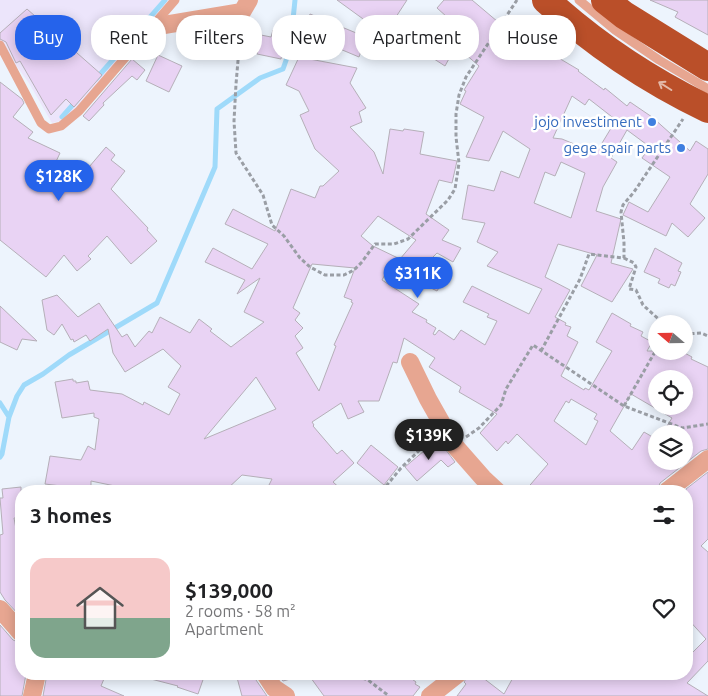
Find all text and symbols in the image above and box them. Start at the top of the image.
chip: Buy [15,15,81,60]
chip: Rent [91,15,166,60]
chip: Filters [176,15,262,60]
chip: New [272,15,345,60]
chip: Apartment [355,15,479,60]
chip: House [489,15,576,60]
one-way arrow [658,81,672,91]
place label: jojo investiment [533,113,642,130]
marker: jojo investiment [646,116,658,128]
place label: gege spair parts [563,139,671,156]
marker: gege spair parts [675,142,687,154]
pin: $128K [24,160,94,202]
text: $128K [36,167,82,185]
pin: $311K [383,256,453,299]
text: $311K [395,264,441,282]
north arrow [648,315,692,360]
map controls [648,315,693,470]
button: locate [648,370,693,415]
pin: $139K [394,418,464,461]
button: layers [648,425,693,470]
text: $139K [406,426,452,444]
icon: filters [650,501,678,529]
text: 3 homes [30,503,112,527]
icon: home [70,578,130,638]
text: $139,000 [185,578,273,602]
icon: heart [650,594,678,622]
text: 2 rooms · 58 m² [185,602,296,620]
text: Apartment [185,620,263,638]

